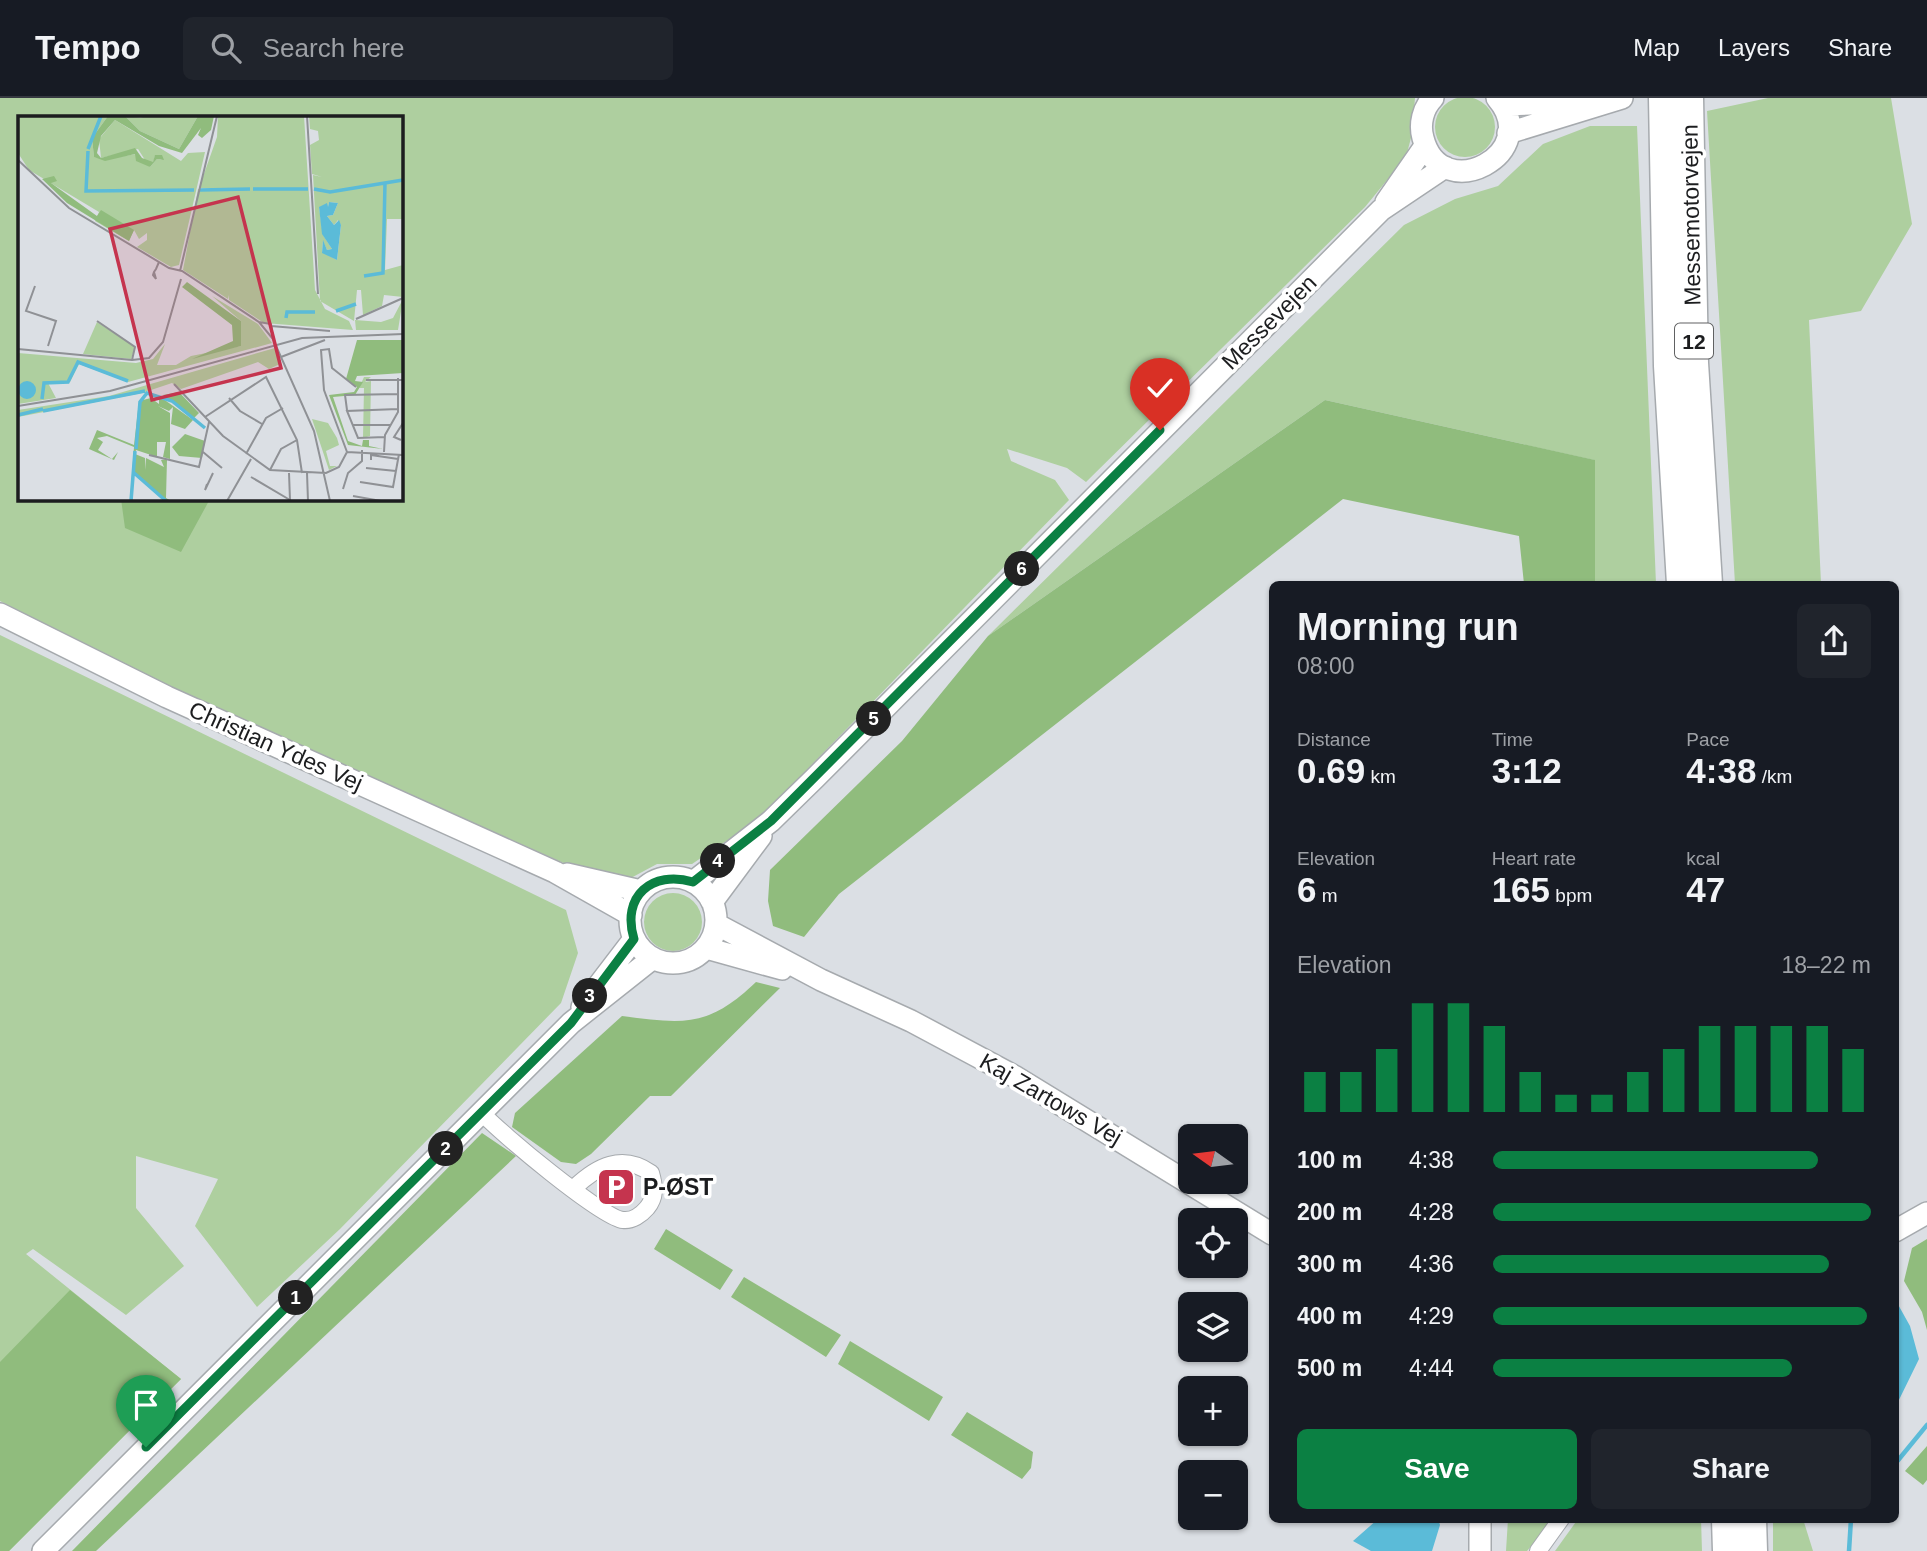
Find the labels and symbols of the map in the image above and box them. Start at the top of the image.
inset map [18,116,402,500]
street label: Messemotorvejen [1676,124,1706,306]
street label: Messevejen [1216,269,1322,375]
road number: 12 [1675,324,1713,358]
pin [1130,358,1190,430]
pin: 6 [1004,552,1040,587]
street label: Christian Ydes Vej [185,696,367,796]
pin: 5 [856,702,892,736]
pin: 4 [700,844,736,878]
pin: 3 [572,978,608,1014]
street label: Kaj Zartows Vej [975,1048,1127,1150]
north arrow [1178,1124,1248,1194]
pin: 2 [428,1132,464,1166]
parking icon: P-ØST [595,1166,637,1208]
place label: P-ØST [643,1174,713,1200]
pin: 1 [278,1280,314,1316]
pin [116,1375,176,1447]

